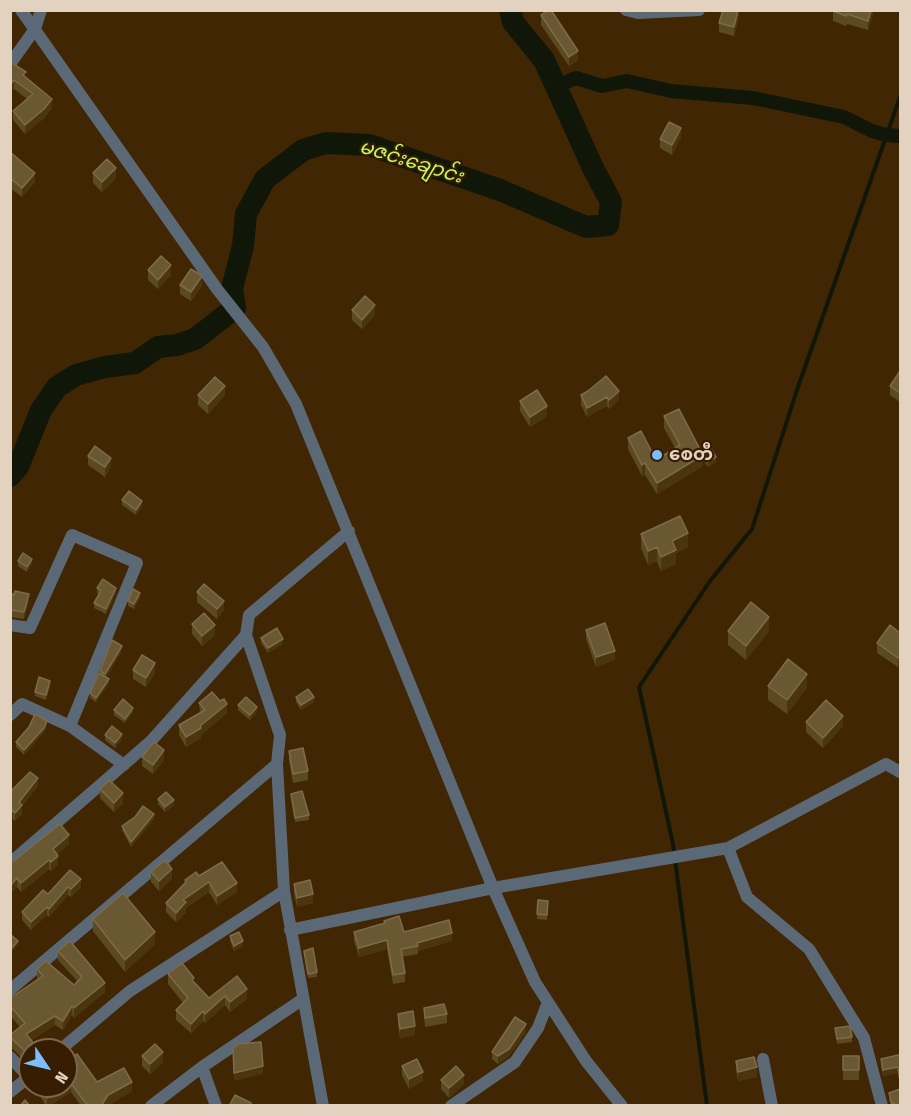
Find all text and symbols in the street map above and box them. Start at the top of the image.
water label: မဇင်းချောင်း [356,135,466,189]
place label: စေတီ [669,444,713,466]
marker: စေတီ [650,448,664,462]
north arrow [18,1038,78,1098]
text: N [51,1068,72,1087]

